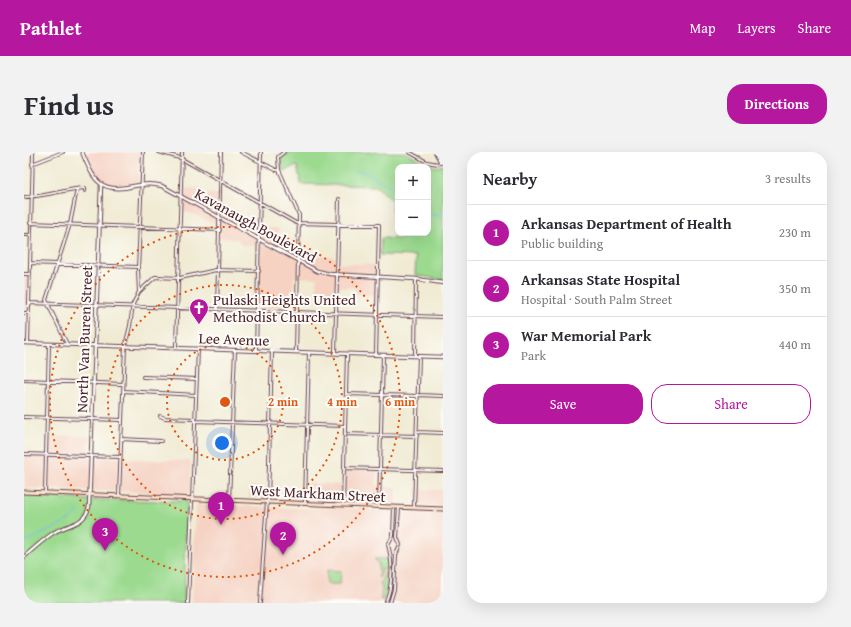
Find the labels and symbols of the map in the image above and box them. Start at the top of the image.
street label: Kavanaugh Boulevard [191,183,321,267]
street label: North Van Buren Street [71,264,97,413]
place label: Pulaski Heights United Methodist Church [213,289,356,327]
church icon: Pulaski Heights United Methodist Church [188,297,210,325]
street label: Lee Avenue [198,327,270,351]
text: 2 min [268,393,298,410]
text: 4 min [327,393,357,410]
text: 6 min [385,393,415,410]
centre of rings [218,395,232,409]
your location [212,433,232,453]
street label: West Markham Street [250,479,387,507]
pin: 1 [208,492,234,525]
pin: 3 [92,518,118,551]
pin: 2 [270,522,296,555]

